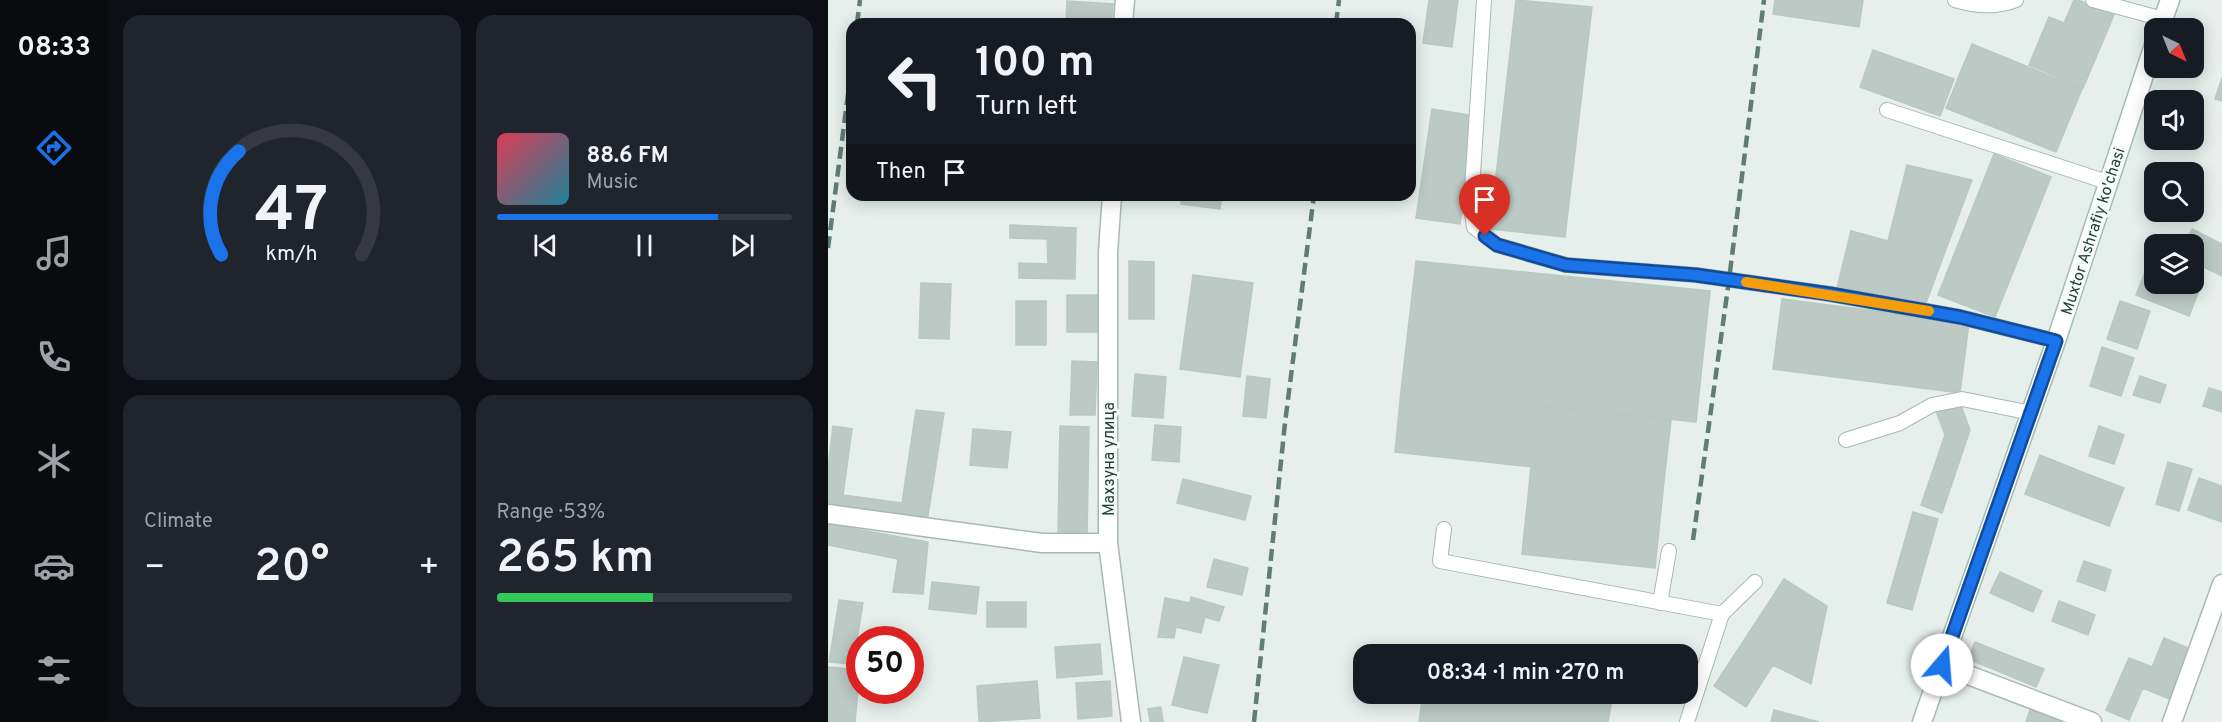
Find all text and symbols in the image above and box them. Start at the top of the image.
north arrow [2144,18,2204,78]
map controls [2144,18,2204,294]
text: 08:33 [17,31,91,65]
text: 100 m [975,38,1094,91]
icon: left [876,42,954,120]
text: Turn left [975,90,1077,124]
button: sound [2144,90,2204,150]
icon: directions [33,127,75,169]
text: 88.6 FM [587,143,668,170]
street label: Muxtor Ashrafiy ko'chasi [2057,145,2130,318]
icon: arrive [938,156,971,189]
text: Then [876,159,926,186]
button: search [2144,162,2204,222]
text: Music [587,170,638,196]
text: 47 [255,174,329,253]
pin [1459,174,1510,236]
icon: arrive [1468,183,1501,216]
icon: previous [529,229,562,262]
icon: pause [628,229,661,262]
icon: next [726,229,759,262]
icon: music [33,232,75,274]
button: layers [2144,234,2204,294]
text: km/h [266,241,318,268]
icon: phone [33,336,75,378]
street label: Махзуна улица [1100,402,1120,516]
icon: climate [33,440,75,482]
text: Range · 53% [497,500,605,526]
text: Climate [144,509,213,535]
text: 265 km [497,531,654,588]
text: 20° [254,540,330,597]
icon: car [33,545,75,587]
text: − [144,548,165,590]
text: + [418,548,439,590]
speed limit sign: 50 [846,626,924,704]
position arrow [1910,633,1974,697]
icon: filters [33,649,75,691]
text: 08:34 · 1 min · 270 m [1427,660,1624,687]

